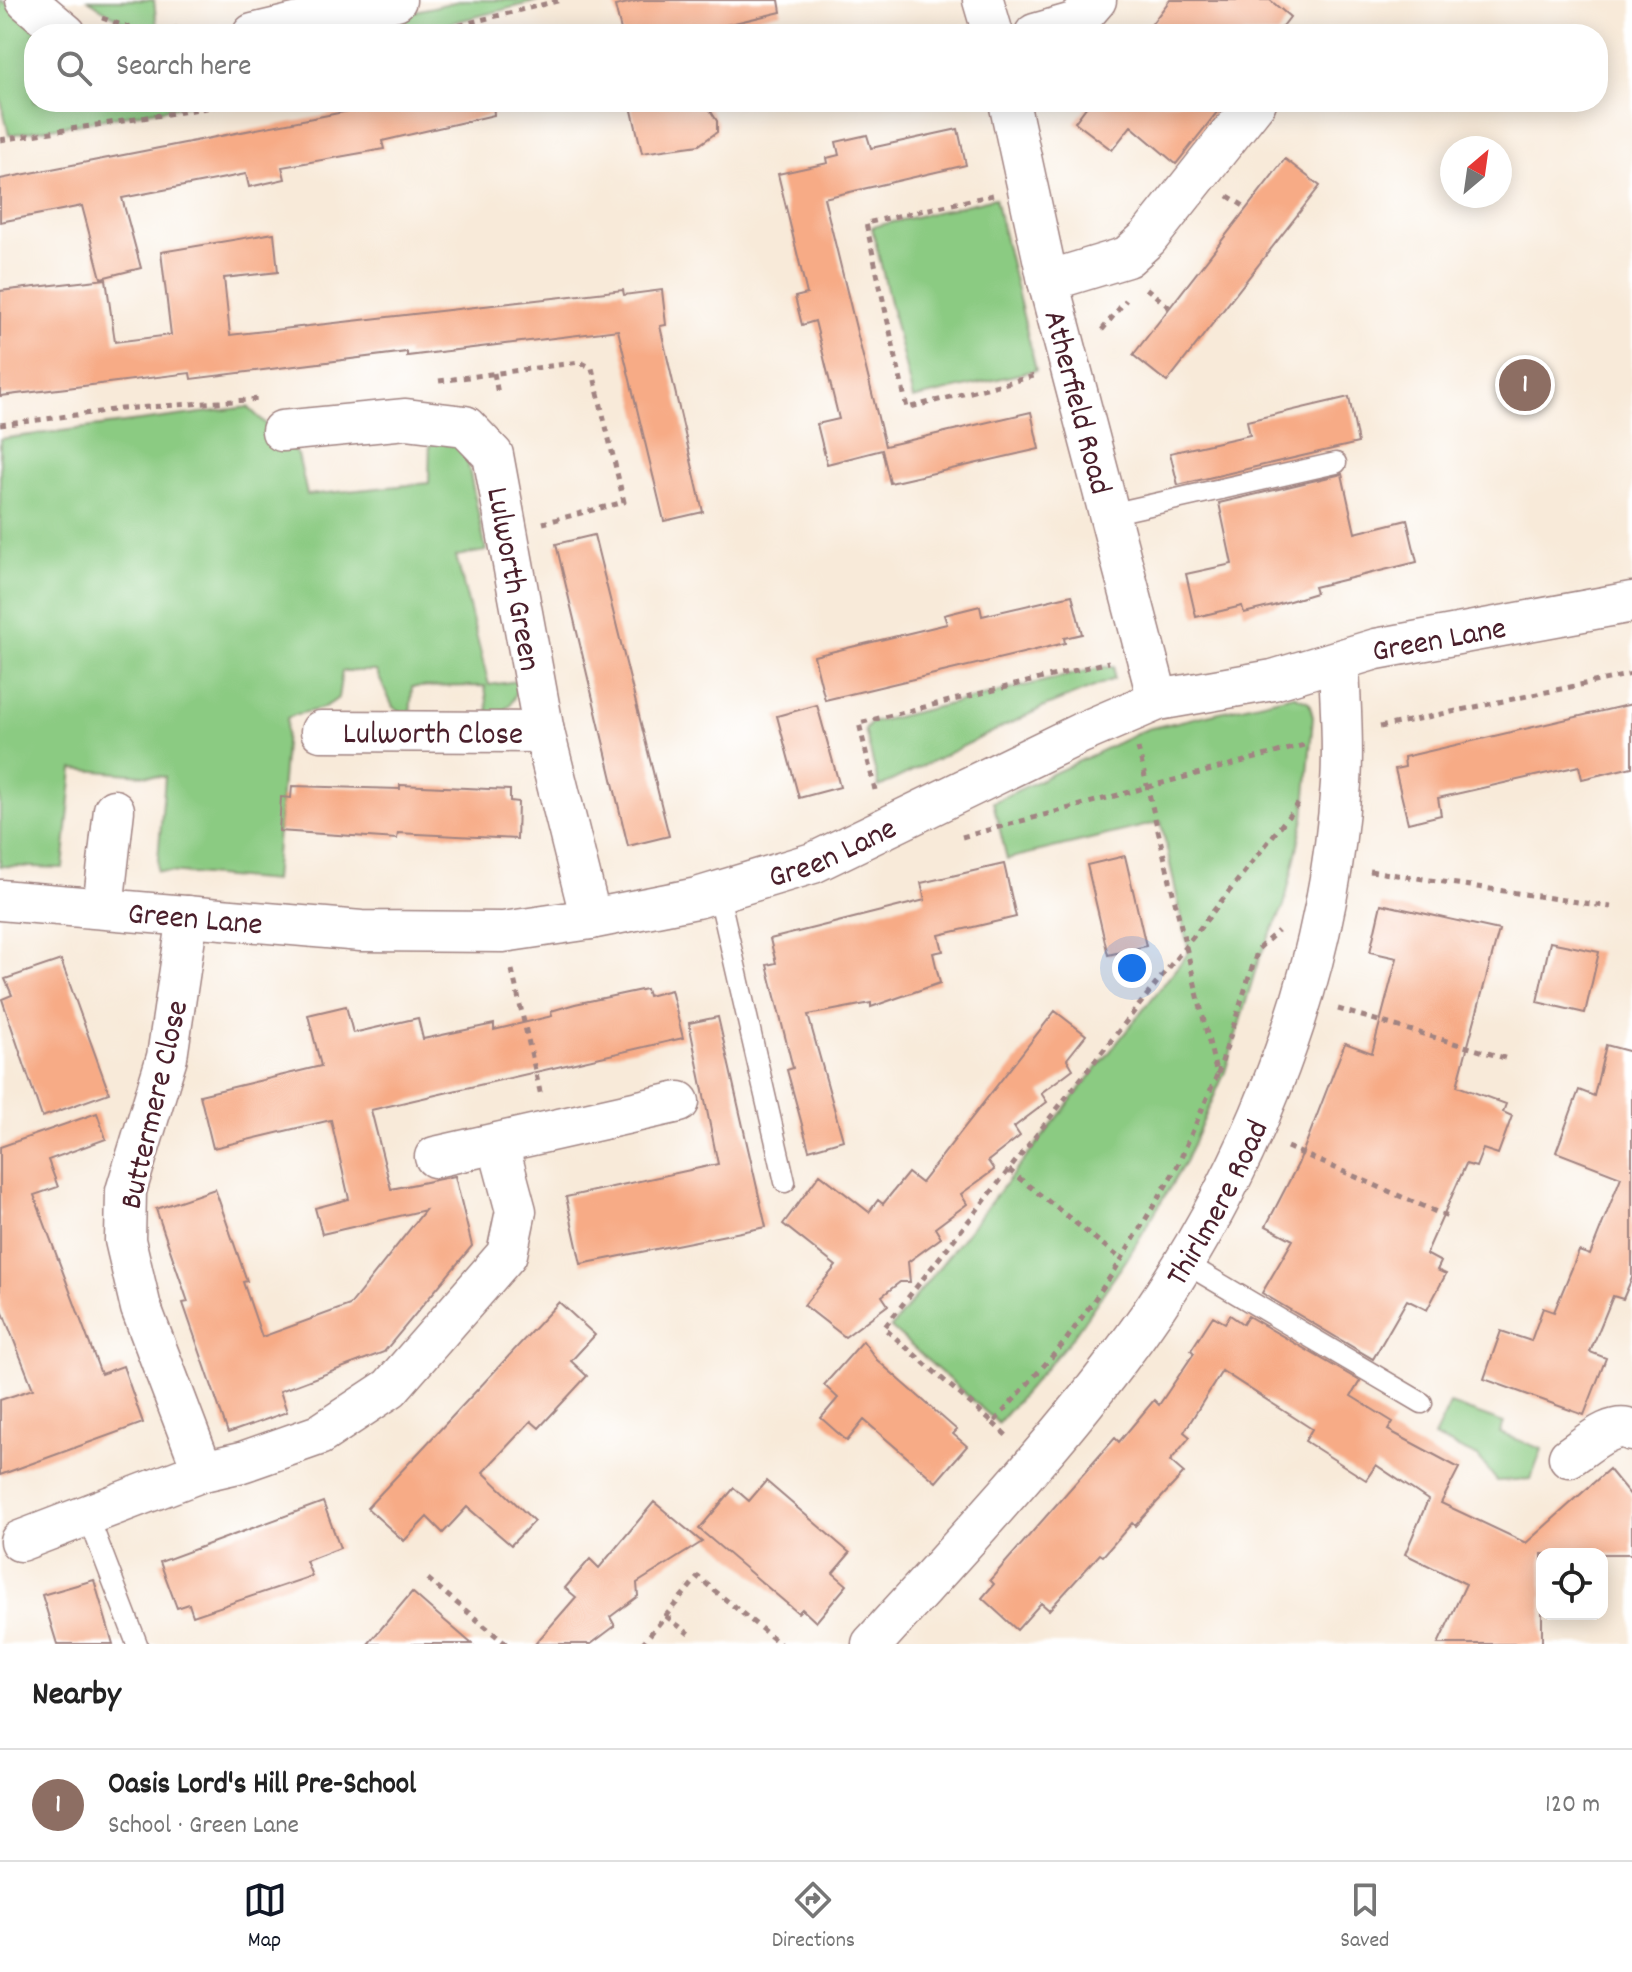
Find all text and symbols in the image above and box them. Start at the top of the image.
search box [24,24,1608,112]
icon: search [52,46,96,90]
text: Search here [116,47,252,90]
north arrow [1440,136,1512,208]
street label: Atherfield Road [1029,306,1121,500]
pin: 1 [1499,355,1551,415]
street label: Lulworth Green [471,484,550,675]
street label: Green Lane [1369,608,1510,677]
street label: Lulworth Close [343,713,523,760]
street label: Green Lane [764,808,905,903]
street label: Green Lane [125,893,264,950]
your location [1112,948,1152,988]
street label: Buttermere Close [110,996,203,1214]
street label: Thirlmere Road [1157,1114,1283,1297]
map controls [1536,1548,1608,1620]
button: locate [1536,1548,1608,1620]
text: Nearby [32,1672,121,1721]
text: Oasis Lord's Hill Pre-School [108,1765,416,1808]
text: 1 [55,1787,61,1824]
text: 120 m [1545,1787,1600,1824]
text: School · Green Lane [108,1808,299,1845]
tab: Map [243,1878,287,1957]
tab: Directions [772,1878,855,1957]
tab: Saved [1340,1878,1389,1957]

